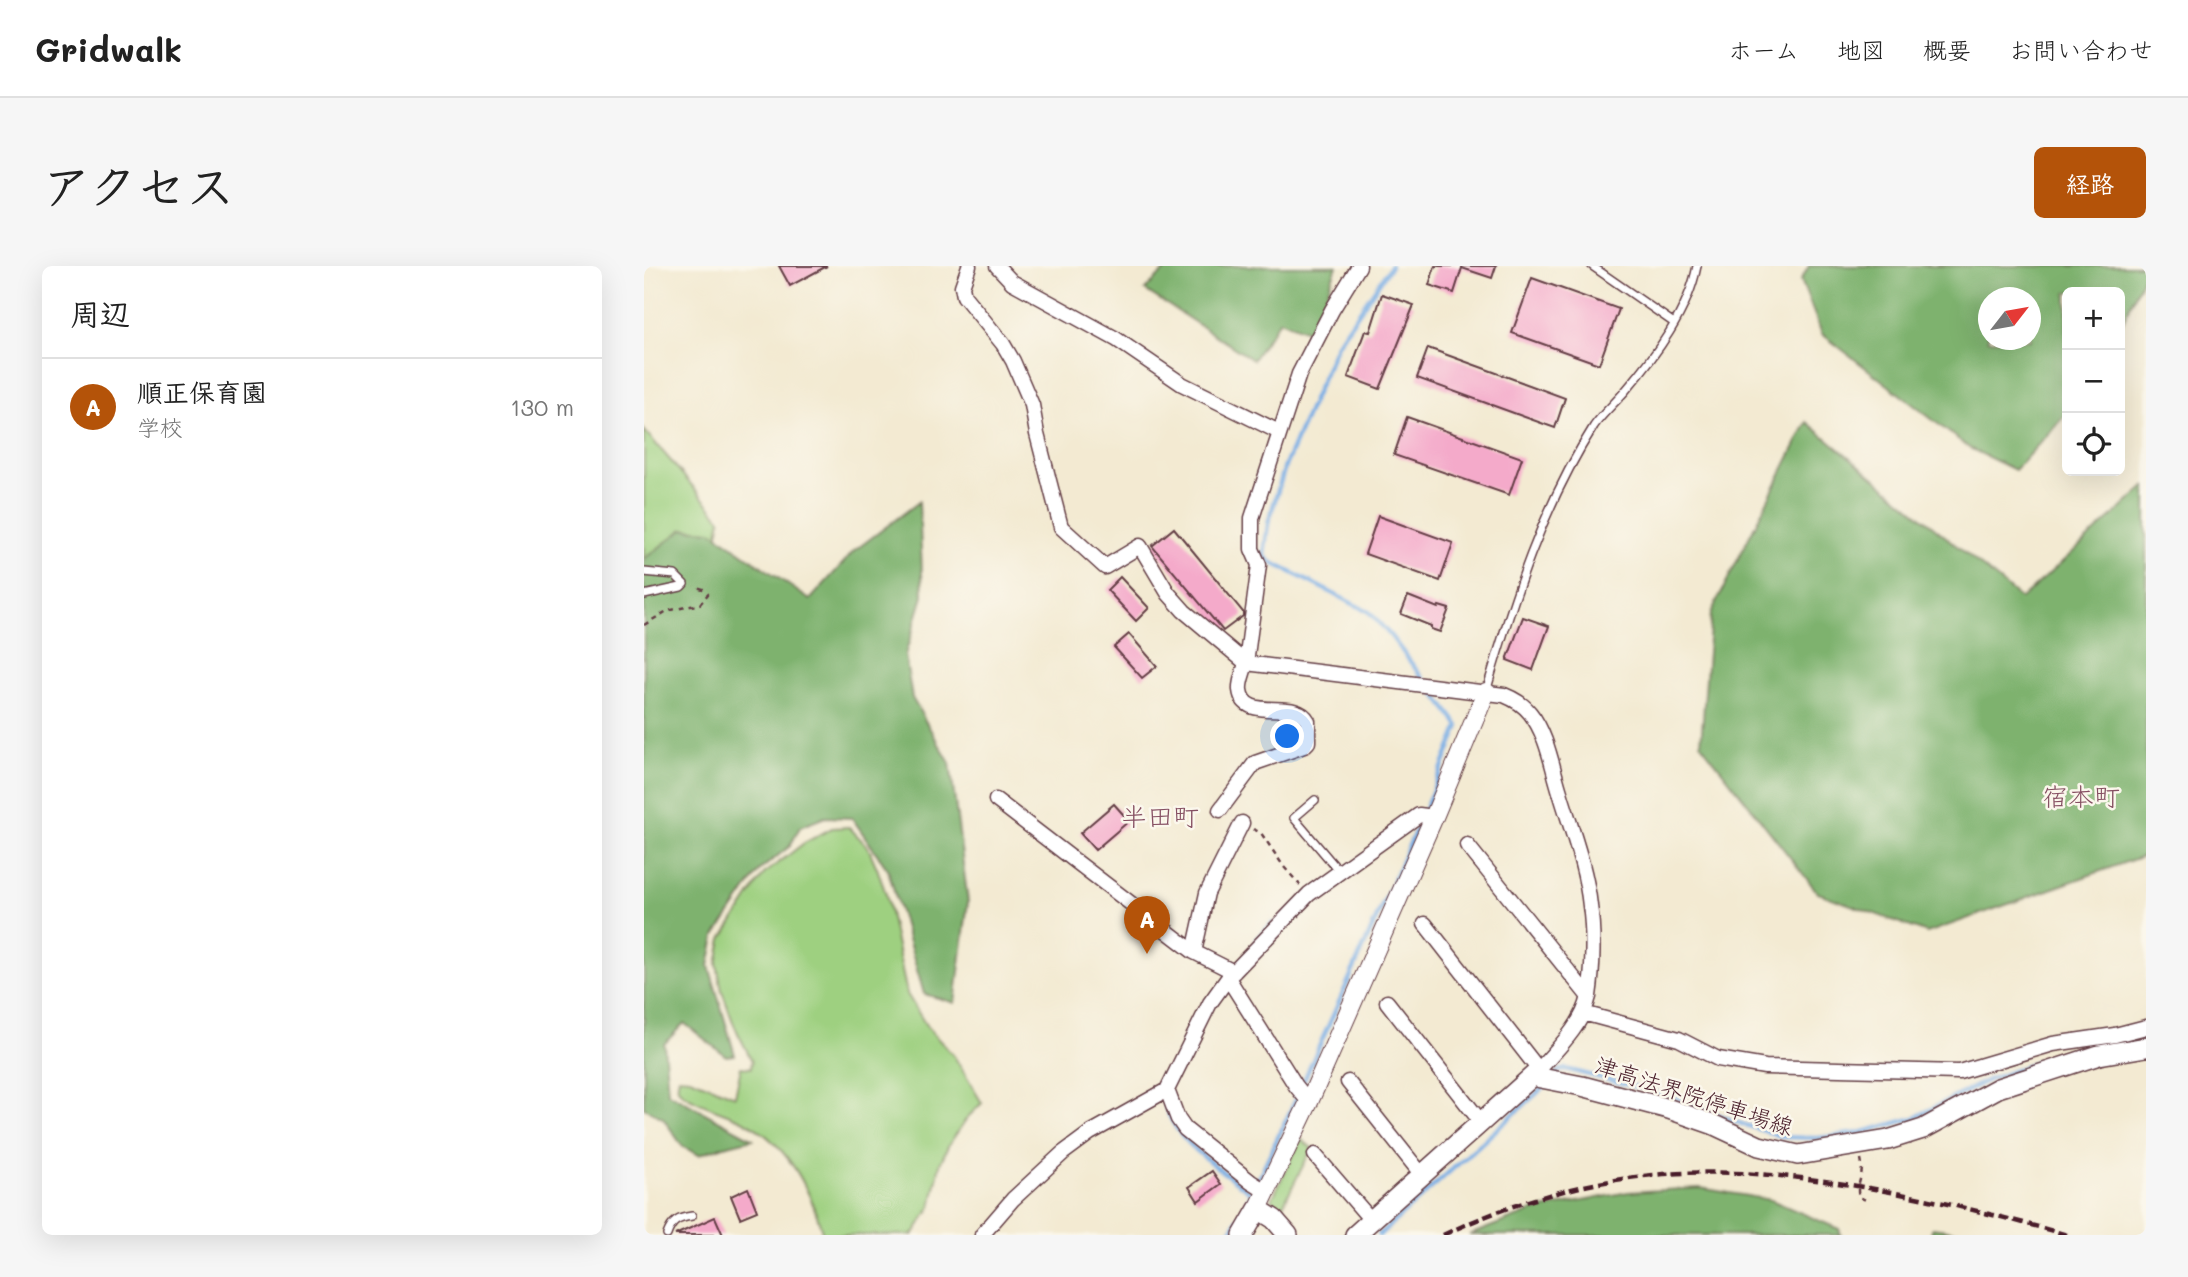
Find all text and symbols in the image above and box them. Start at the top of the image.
text: Gridwalk [35,27,182,70]
text: ホーム [1728,34,1799,65]
text: 地図 [1837,34,1885,65]
text: 概要 [1923,34,1971,65]
text: お問い合わせ [2009,34,2153,65]
button: 経路 [2034,147,2146,218]
text: アクセス [42,153,235,216]
north arrow [1978,287,2041,350]
map controls [2062,287,2125,476]
button: + [2062,287,2125,350]
text: 周辺 [70,293,130,333]
button: − [2062,350,2125,413]
text: 順正保育園 [137,375,267,409]
text: A [85,392,101,422]
text: 130 m [510,392,574,422]
text: 学校 [137,412,183,442]
button: locate [2062,413,2125,476]
your location [1270,719,1304,753]
district label: 宿本町 [2042,779,2120,813]
district label: 半田町 [1121,799,1199,833]
pin: A [1124,896,1170,954]
street label: 津高法界院停車場線 [1591,1049,1797,1141]

